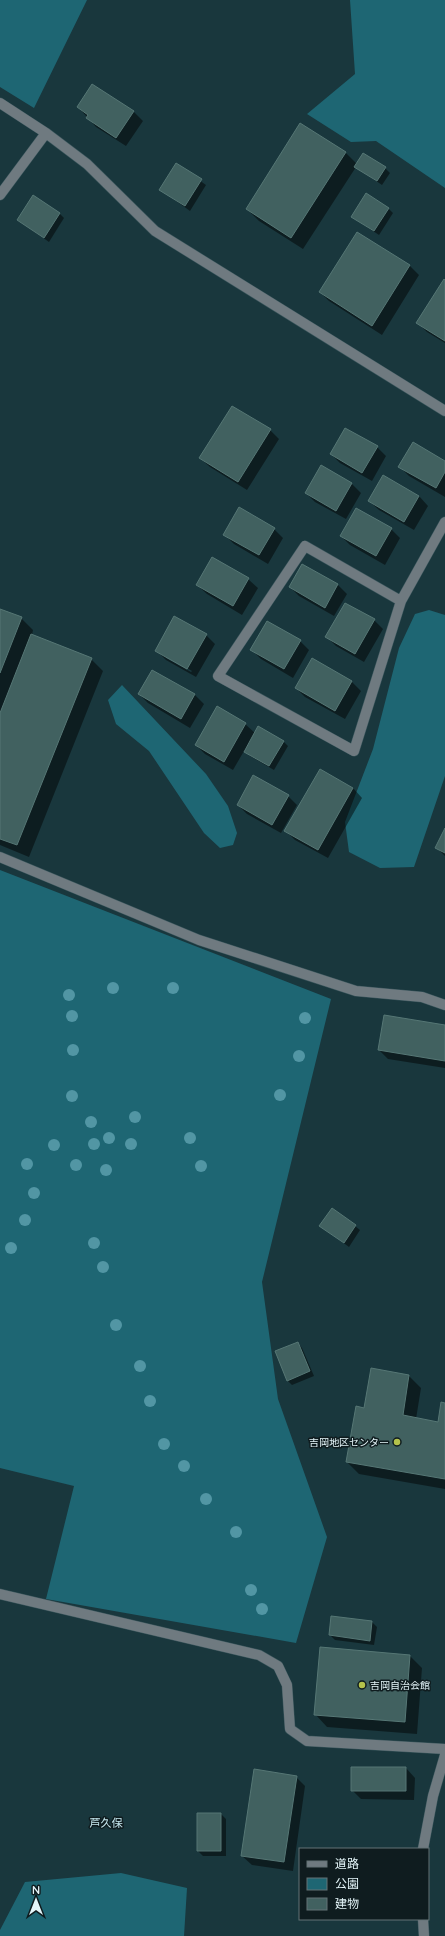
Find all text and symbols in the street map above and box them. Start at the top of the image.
place label: 吉岡地区センター [309,1436,389,1449]
marker: 吉岡地区センター [392,1437,402,1447]
place label: 吉岡自治会館 [370,1679,430,1692]
marker: 吉岡自治会館 [357,1680,367,1690]
district label: 芦久保 [90,1816,123,1830]
legend [299,1848,429,1920]
text: 道路 [335,1856,359,1871]
text: 公園 [335,1876,359,1891]
north arrow [16,1880,56,1920]
text: N [32,1883,40,1897]
text: 建物 [335,1896,359,1911]

